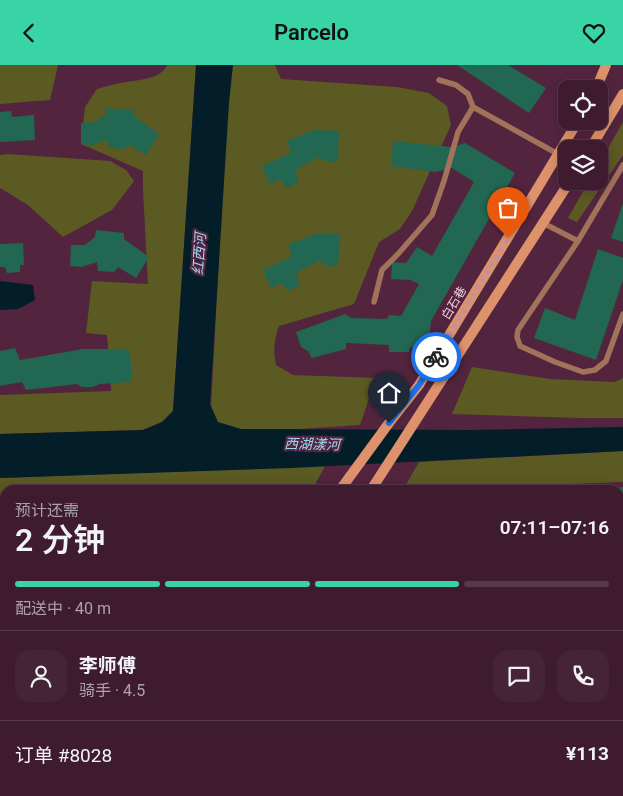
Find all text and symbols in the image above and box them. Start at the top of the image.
icon: back [15,19,43,47]
icon: heart [580,19,608,47]
text: Parcelo [274,20,349,45]
map controls [558,80,608,190]
button: locate [558,80,608,130]
button: layers [558,140,608,190]
pin [487,187,529,238]
icon: bag [494,194,522,222]
water label: 红西河 [190,230,209,276]
street label: 白石巷 [439,284,469,322]
courier [411,332,461,382]
icon: bike [422,343,450,371]
pin [368,372,410,423]
icon: home [375,379,403,407]
water label: 西湖漾河 [284,436,343,453]
text: 预计还需 [15,501,79,520]
text: 07:11–07:16 [500,516,609,539]
text: 2 分钟 [15,521,105,559]
text: 配送中 · 40 m [15,599,111,618]
button: person [15,650,67,702]
button: chat [493,650,545,702]
button: phone [557,650,609,702]
text: 李师傅 [79,654,136,677]
text: 骑手 · 4.5 [79,681,145,700]
text: ¥113 [566,742,609,765]
text: 订单 #8028 [15,744,112,767]

